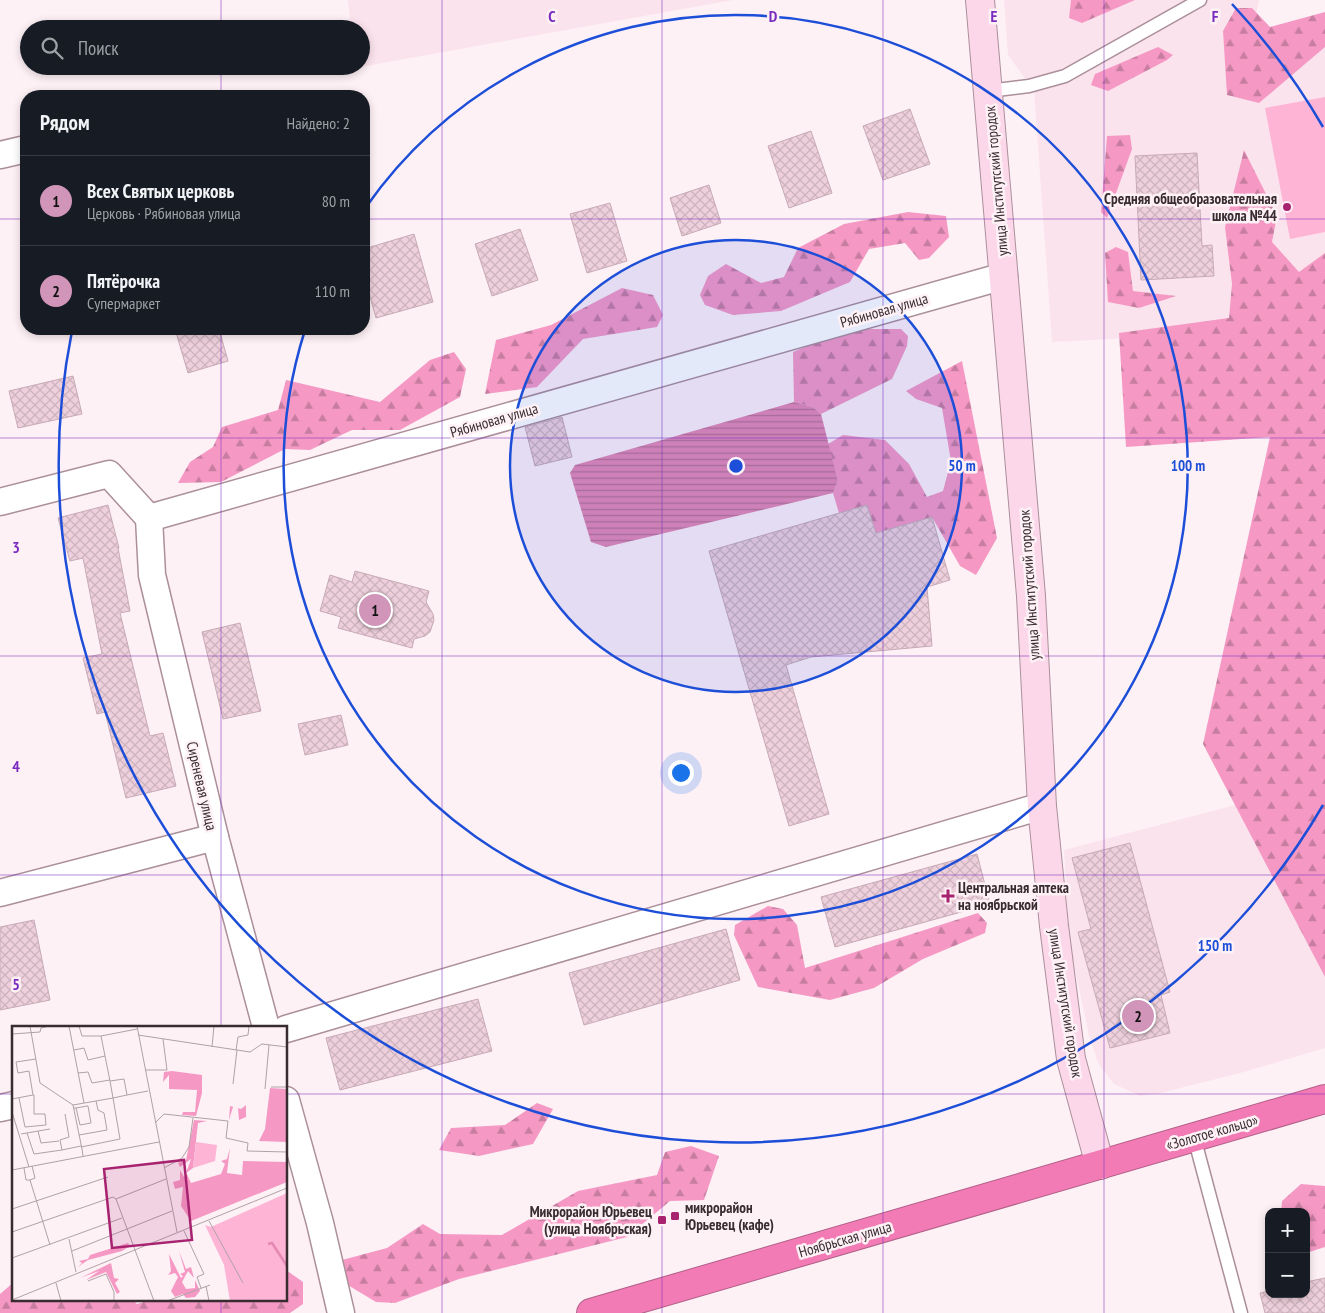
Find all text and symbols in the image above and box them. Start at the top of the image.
text: C [548,6,556,26]
text: D [769,6,778,26]
text: E [991,6,998,26]
text: F [1212,6,1219,26]
search box [20,20,370,75]
icon: search [38,34,66,62]
text: Поиск [78,36,119,60]
street label: улица Институтский городок [980,105,1012,257]
text: Рядом [40,109,90,136]
text: Найдено: 2 [287,113,350,133]
text: Всех Святых церковь [87,179,234,203]
place label: Средняя общеобразовательная школа №44 [1104,189,1277,225]
text: 1 [52,191,60,211]
text: 80 m [322,191,350,211]
marker: Средняя общеобразовательная школа №44 [1281,201,1293,213]
text: Церковь · Рябиновая улица [87,203,241,223]
text: Пятёрочка [87,269,160,293]
text: 2 [52,281,60,301]
text: 110 m [315,281,350,301]
street label: Рябиновая улица [838,288,930,332]
text: Супермаркет [87,293,160,313]
street label: Рябиновая улица [448,398,540,442]
text: 50 m [948,456,976,475]
text: 100 m [1171,456,1205,475]
centre of rings [727,457,745,475]
street label: улица Институтский городок [1014,509,1044,661]
text: 3 [12,537,20,557]
pin: 1 [359,591,391,629]
street label: Сиреневая улица [183,740,221,832]
text: 4 [12,756,20,776]
your location [668,760,694,786]
place label: Центральная аптека на ноябрьской [958,878,1069,914]
marker: Центральная аптека на ноябрьской [942,890,954,902]
street label: улица Институтский городок [1045,927,1087,1079]
text: 150 m [1198,936,1232,955]
text: 5 [12,974,20,994]
pin: 2 [1122,997,1154,1035]
inset map [12,1026,288,1300]
street label: «Золотое кольцо» [1164,1110,1260,1154]
place label: микрорайон Юрьевец (кафе) [685,1198,774,1234]
place label: Микрорайон Юрьевец (улица Ноябрьская) [530,1202,652,1238]
map controls [1265,1208,1310,1298]
button: + [1265,1208,1310,1253]
marker: микрорайон Юрьевец (кафе) [669,1210,681,1222]
marker: Микрорайон Юрьевец (улица Ноябрьская) [656,1214,668,1226]
street label: Ноябрьская улица [796,1217,894,1261]
button: − [1265,1253,1310,1298]

